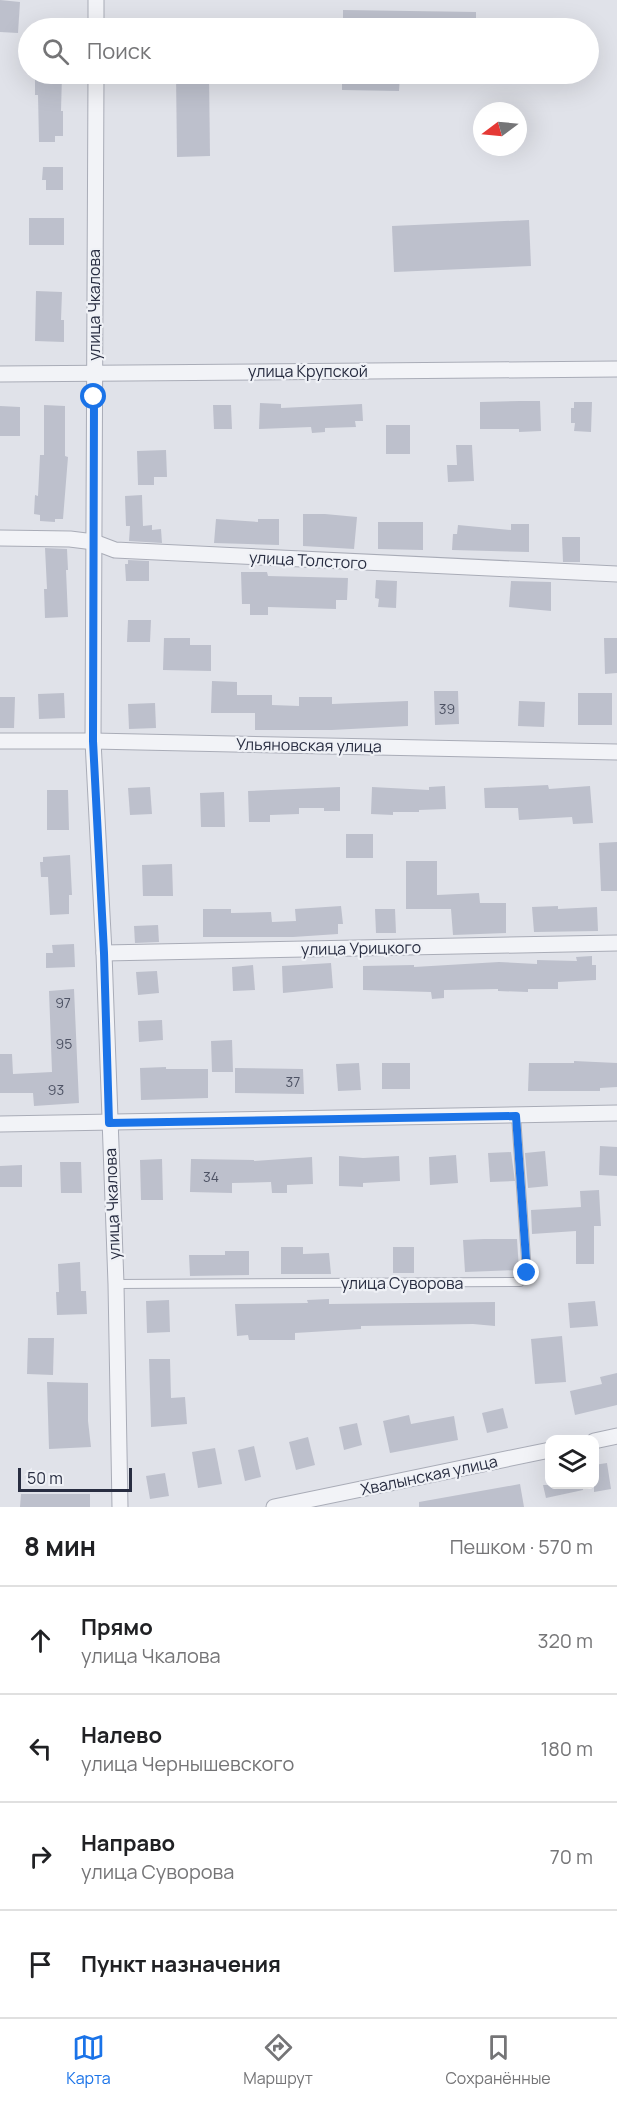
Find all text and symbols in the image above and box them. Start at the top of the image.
search box [18,18,599,84]
icon: search [39,35,72,68]
text: Поиск [87,36,151,66]
north arrow [473,102,527,156]
street label: улица Чкалова [83,249,105,361]
street label: улица Крупской [248,360,368,382]
route start [80,383,106,409]
street label: улица Толстого [248,546,368,574]
house number: 39 [439,699,455,718]
street label: Ульяновская улица [236,733,382,757]
street label: улица Урицкого [301,936,421,960]
house number: 97 [55,993,71,1012]
house number: 95 [56,1034,72,1053]
house number: 37 [286,1072,300,1091]
house number: 93 [48,1080,64,1099]
street label: улица Чкалова [99,1148,125,1260]
house number: 34 [203,1167,219,1186]
route end [513,1259,539,1285]
street label: улица Суворова [341,1272,463,1294]
map controls [545,1435,599,1489]
button: layers [545,1435,599,1489]
street label: Хвалынская улица [359,1450,499,1500]
scale bar [18,1465,132,1492]
text: 50 m [27,1467,63,1489]
text: 8 мин [24,1528,96,1564]
text: Пешком · 570 m [450,1533,593,1560]
text: Прямо [81,1612,153,1642]
icon: ahead [24,1624,57,1657]
text: 320 m [537,1627,593,1654]
text: улица Чкалова [81,1642,221,1669]
text: Налево [81,1720,162,1750]
icon: left [24,1732,57,1765]
text: 180 m [540,1735,593,1762]
text: улица Чернышевского [81,1750,294,1777]
text: Направо [81,1828,175,1858]
icon: right [24,1840,57,1873]
text: 70 m [550,1843,593,1870]
text: улица Суворова [81,1858,234,1885]
icon: arrive [24,1948,57,1981]
text: Пункт назначения [81,1949,281,1979]
tab: Карта [66,2031,111,2089]
tab: Маршрут [243,2031,313,2089]
tab: Сохранённые [445,2031,551,2089]

